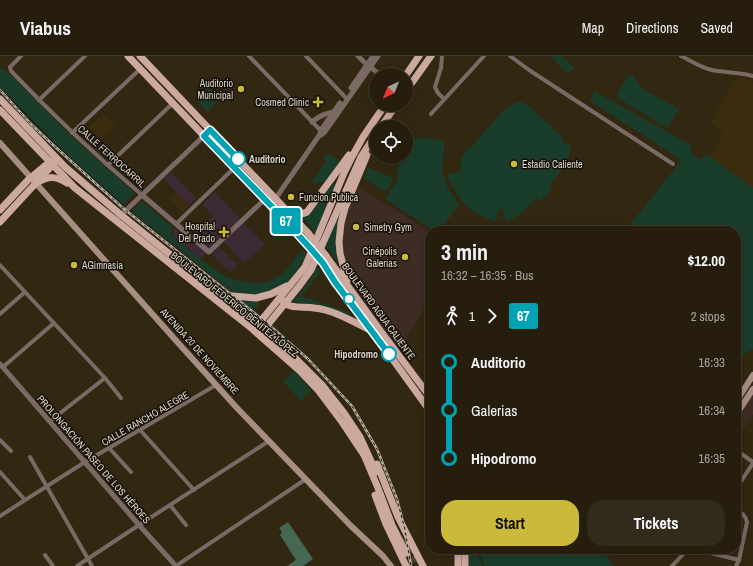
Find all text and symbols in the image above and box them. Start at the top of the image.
text: Viabus [20,15,71,41]
text: Map [582,19,604,37]
text: Directions [626,19,678,37]
text: Saved [700,19,733,37]
north arrow [369,68,413,112]
map controls [369,68,413,164]
place label: Auditorio Municipal [197,77,233,102]
marker: Auditorio Municipal [236,84,246,94]
place label: Cosmed Clinic [255,96,309,109]
marker: Cosmed Clinic [312,96,324,108]
button: locate [369,120,413,164]
street label: CALLE FERROCARRIL [75,122,149,191]
marker: Auditorio [230,151,246,167]
place label: Auditorio [249,153,285,166]
place label: Estadio Caliente [522,158,583,171]
marker: Estadio Caliente [509,159,519,169]
place label: Funcion Publica [299,191,359,204]
marker: Funcion Publica [286,192,296,202]
line badge: 67 [268,208,304,234]
text: 67 [280,212,292,230]
place label: Hospital Del Prado [179,220,215,245]
place label: Simetry Gym [364,221,412,234]
marker: Simetry Gym [351,222,361,232]
marker: Hospital Del Prado [218,226,230,238]
text: 3 min [441,237,488,267]
place label: Cinépolis Galerías [362,245,397,270]
street label: BOULEVARD FEDERICO BENÍTEZ LÓPEZ [168,249,301,360]
text: $12.00 [687,250,725,271]
marker: Cinépolis Galerías [400,252,410,262]
place label: AGimnasia [81,259,123,272]
marker: AGimnasia [69,260,79,270]
street label: BOULEVARD AGUA CALIENTE [339,260,418,362]
text: 16:32 – 16:35 · Bus [441,267,533,284]
unlabelled marker [343,293,355,305]
street label: AVENIDA 20 DE NOVIEMBRE [157,305,242,397]
icon: walk [441,305,463,327]
icon: forward [481,305,503,327]
text: 67 [517,307,530,325]
text: 1 [469,308,475,325]
text: 2 stops [691,308,725,325]
marker: Hipodromo [381,346,397,362]
place label: Hipodromo [334,348,378,361]
text: Auditorio [471,352,526,373]
text: 16:33 [698,354,725,371]
street label: CALLE RANCHO ALEGRE [99,388,191,449]
street label: PROLONGACIÓN PASEO DE LOS HÉROES [34,392,153,527]
text: Galerias [471,400,518,421]
text: 16:34 [698,402,725,419]
text: Hipodromo [471,448,537,469]
text: 16:35 [698,450,725,467]
button: Start [441,500,579,546]
button: Tickets [587,500,725,546]

